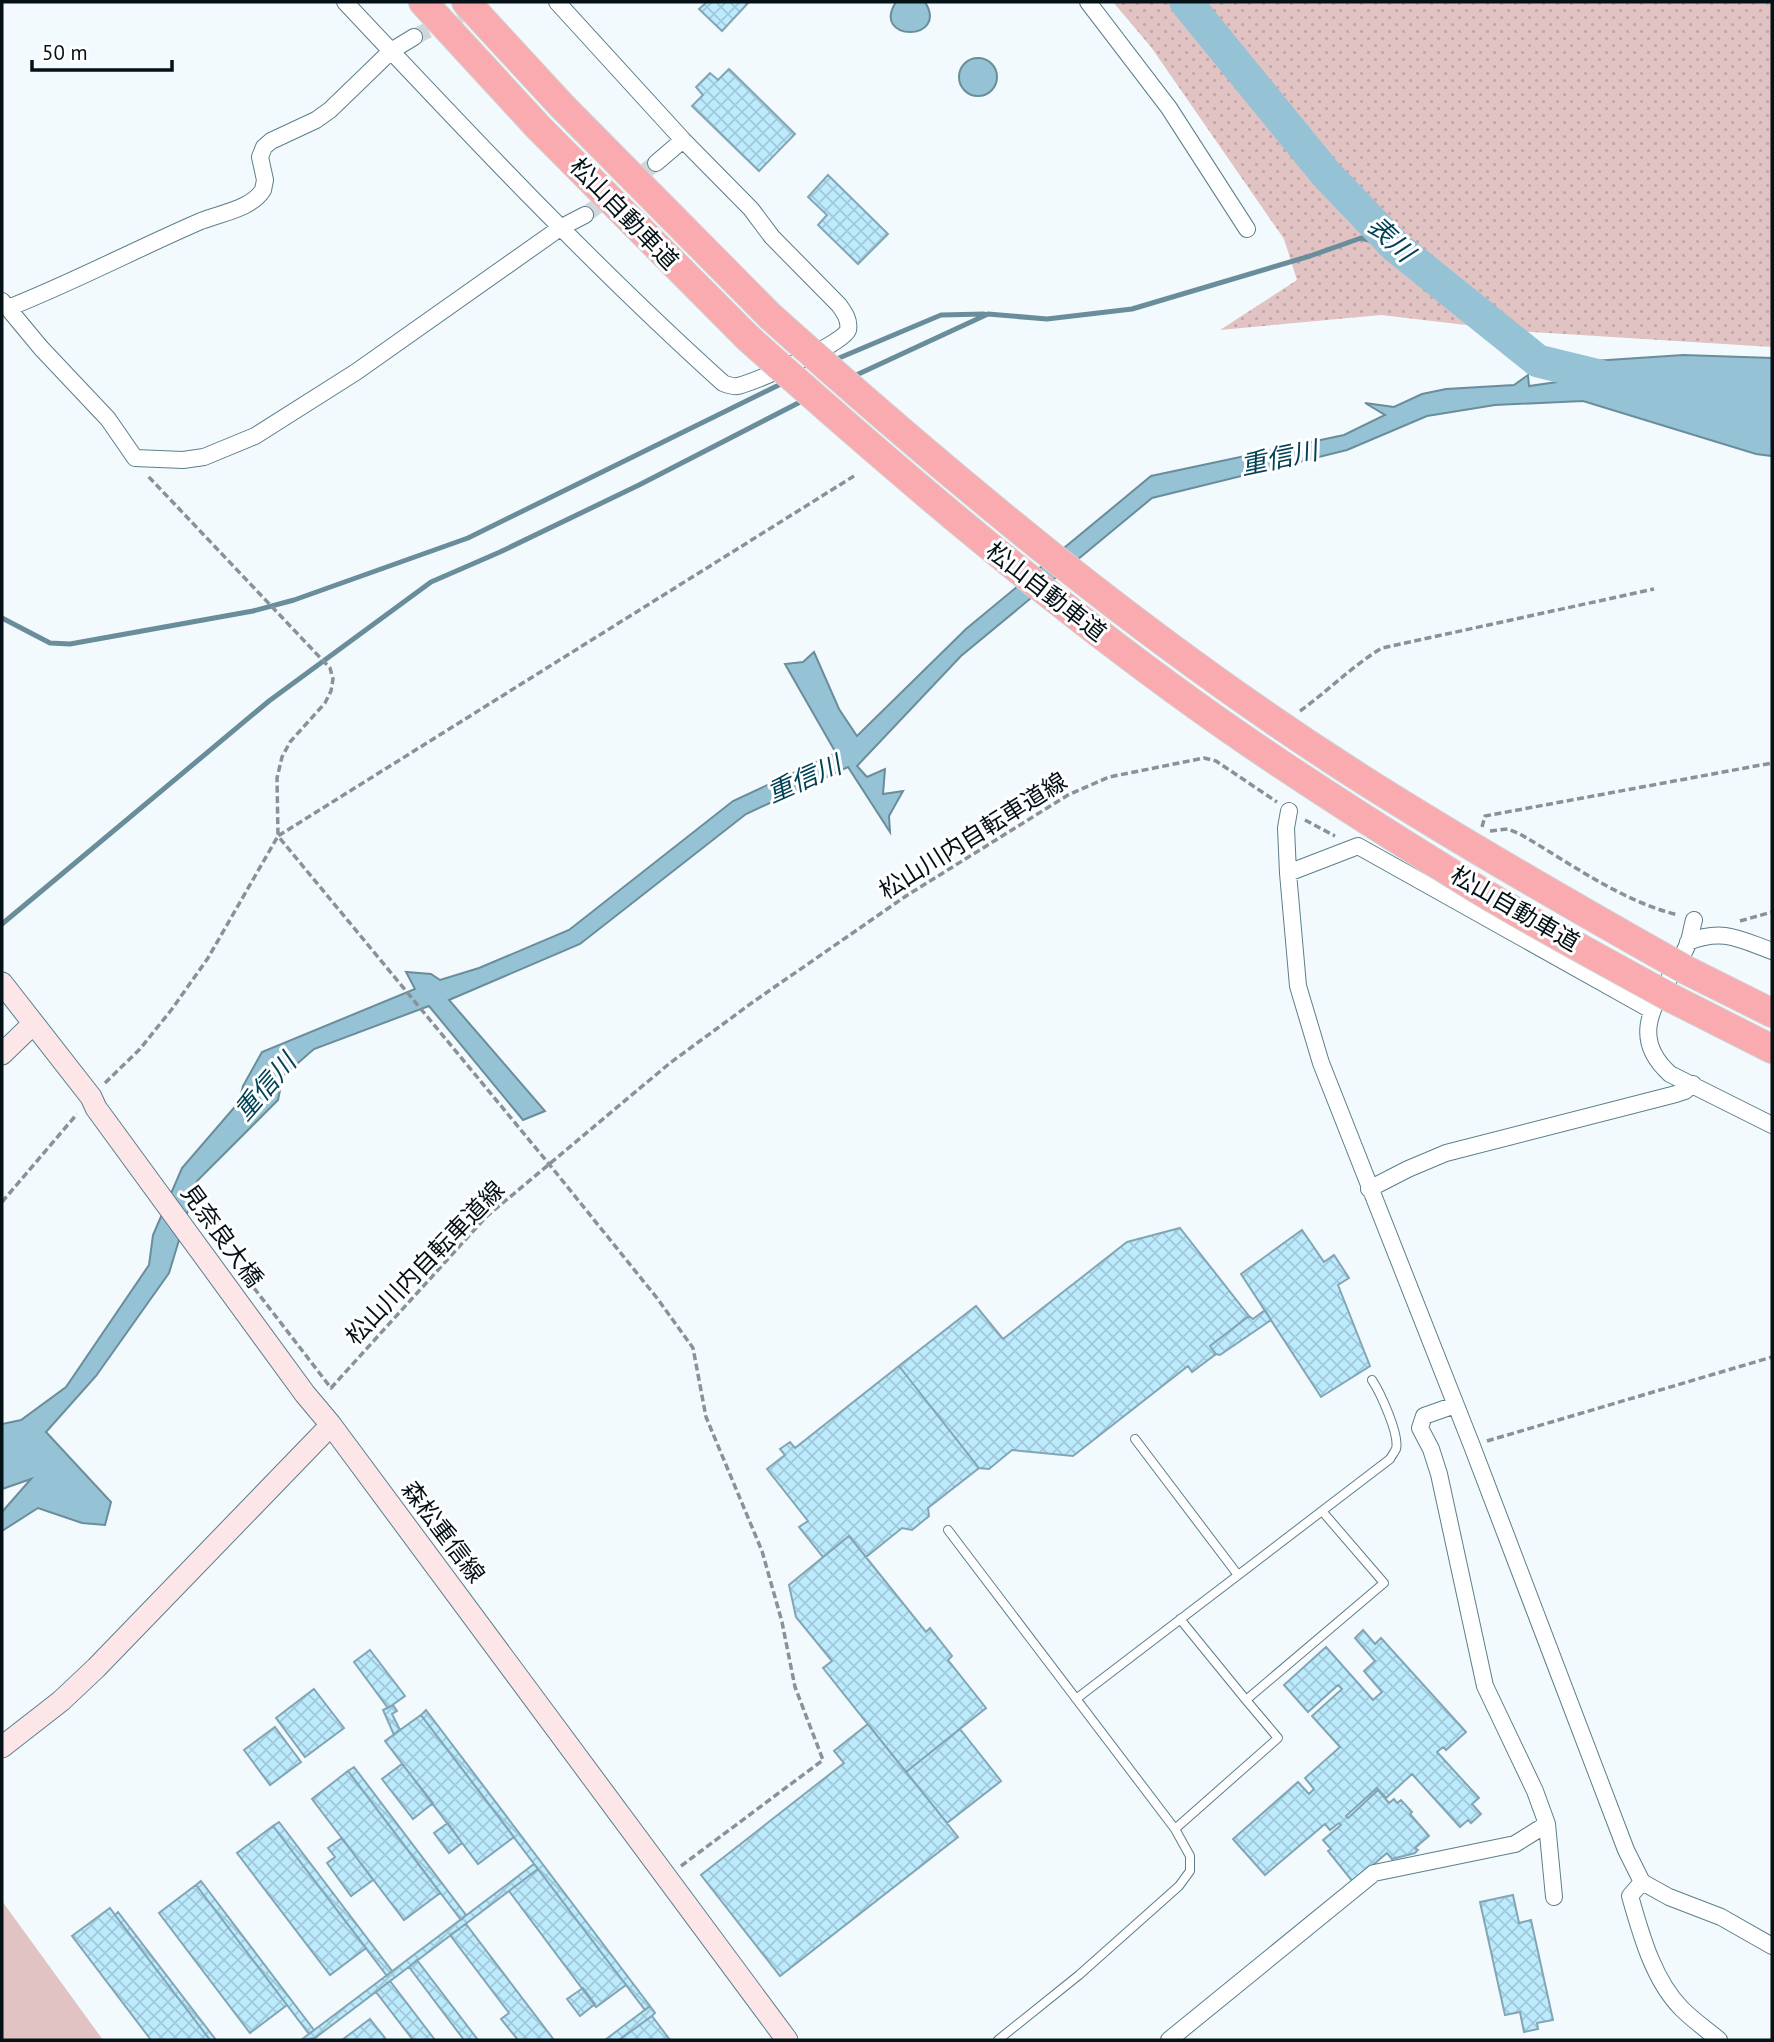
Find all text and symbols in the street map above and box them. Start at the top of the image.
scale bar [32,28,172,72]
text: 50 m [42,39,88,66]
street label: 松山自動車道 [563,151,686,276]
water label: 表川 [1361,209,1424,270]
water label: 重信川 [1237,433,1323,482]
street label: 松山自動車道 [980,535,1113,648]
water label: 重信川 [761,746,849,809]
street label: 松山川内自転車道線 [873,765,1073,906]
street label: 松山自動車道 [1445,859,1585,958]
water label: 重信川 [227,1044,305,1127]
street label: 松山川内自転車道線 [338,1174,511,1351]
street label: 見奈良大橋 [175,1178,270,1293]
street label: 森松重信線 [395,1474,492,1589]

